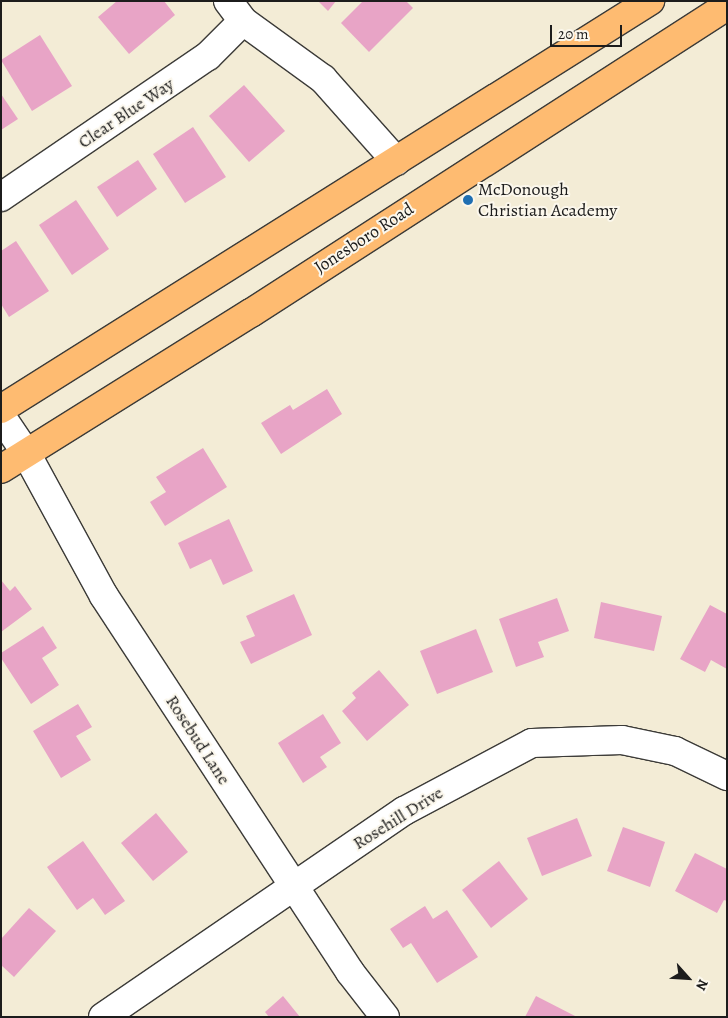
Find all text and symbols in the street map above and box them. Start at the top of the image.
scale bar [553,15,626,47]
text: 20 m [558,24,589,44]
street label: Clear Blue Way [74,73,178,153]
place label: McDonough Christian Academy [478,179,617,222]
marker: McDonough Christian Academy [462,194,474,206]
street label: Jonesboro Road [310,198,418,278]
street label: Rosebud Lane [161,691,235,789]
street label: Rosehill Drive [349,782,447,854]
north arrow [663,953,713,1003]
text: N [691,976,713,994]

